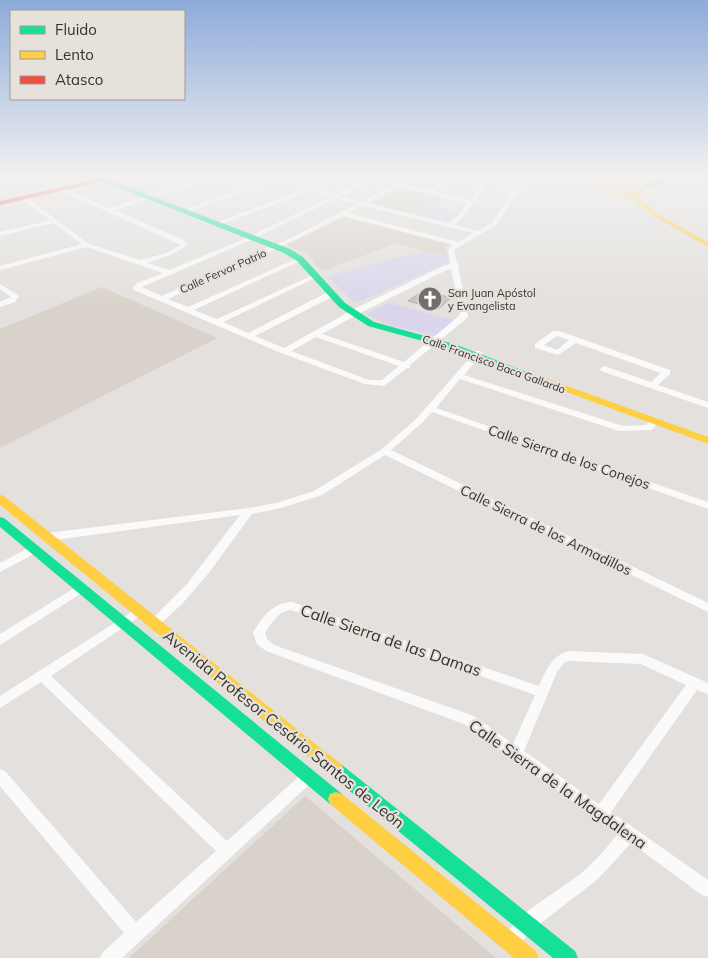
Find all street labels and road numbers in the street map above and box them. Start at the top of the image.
street label: Calle Fervor Patrio [177,246,269,296]
street label: Calle Francisco Baca Gallardo [421,332,567,396]
street label: Calle Sierra de los Conejos [486,421,652,493]
street label: Calle Sierra de los Armadillos [457,481,635,579]
street label: Calle Sierra de las Damas [298,600,484,680]
street label: Avenida Profesor Cesário Santos de León [159,625,409,833]
street label: Calle Sierra de la Magdalena [465,715,651,853]

